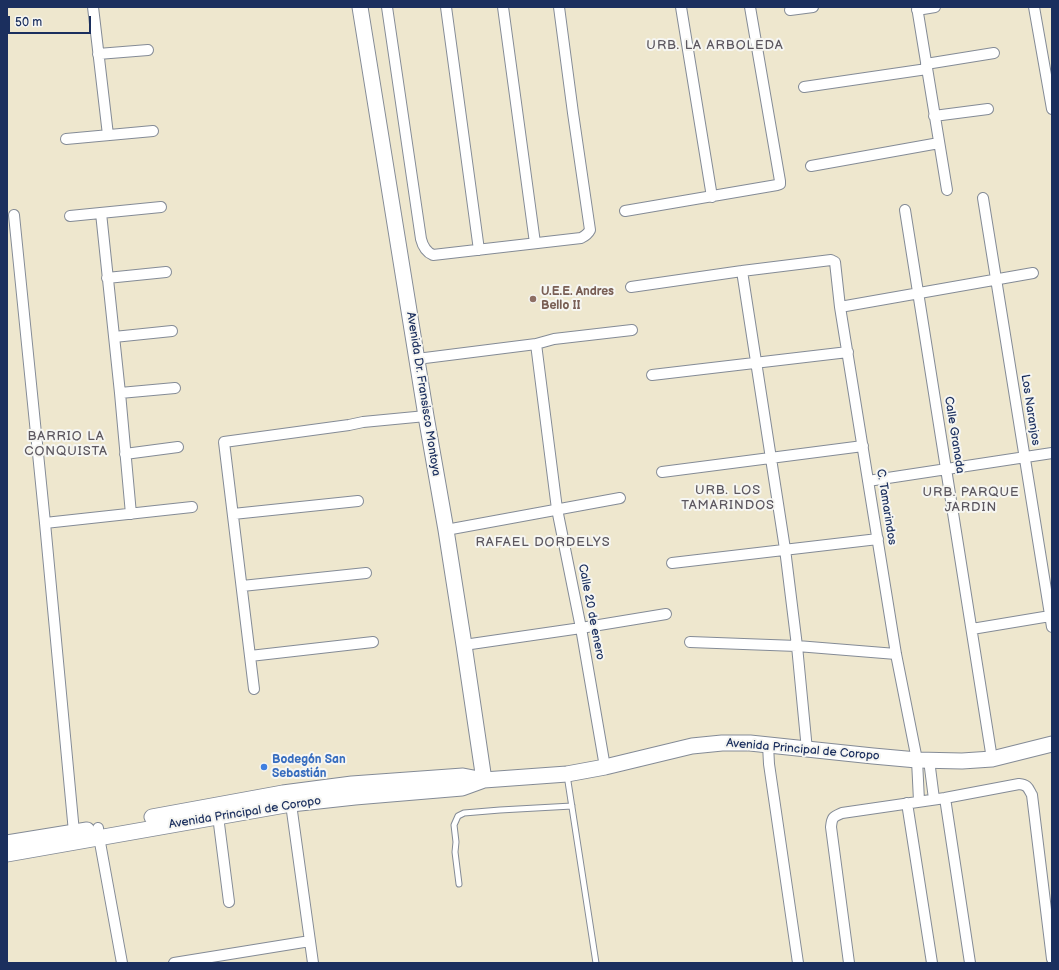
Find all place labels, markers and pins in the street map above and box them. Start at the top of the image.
place label: U.E.E. Andres Bello II [541,285,614,313]
marker: U.E.E. Andres Bello II [528,294,538,304]
place label: Bodegón San Sebastián [272,753,346,781]
marker: Bodegón San Sebastián [259,762,269,772]

